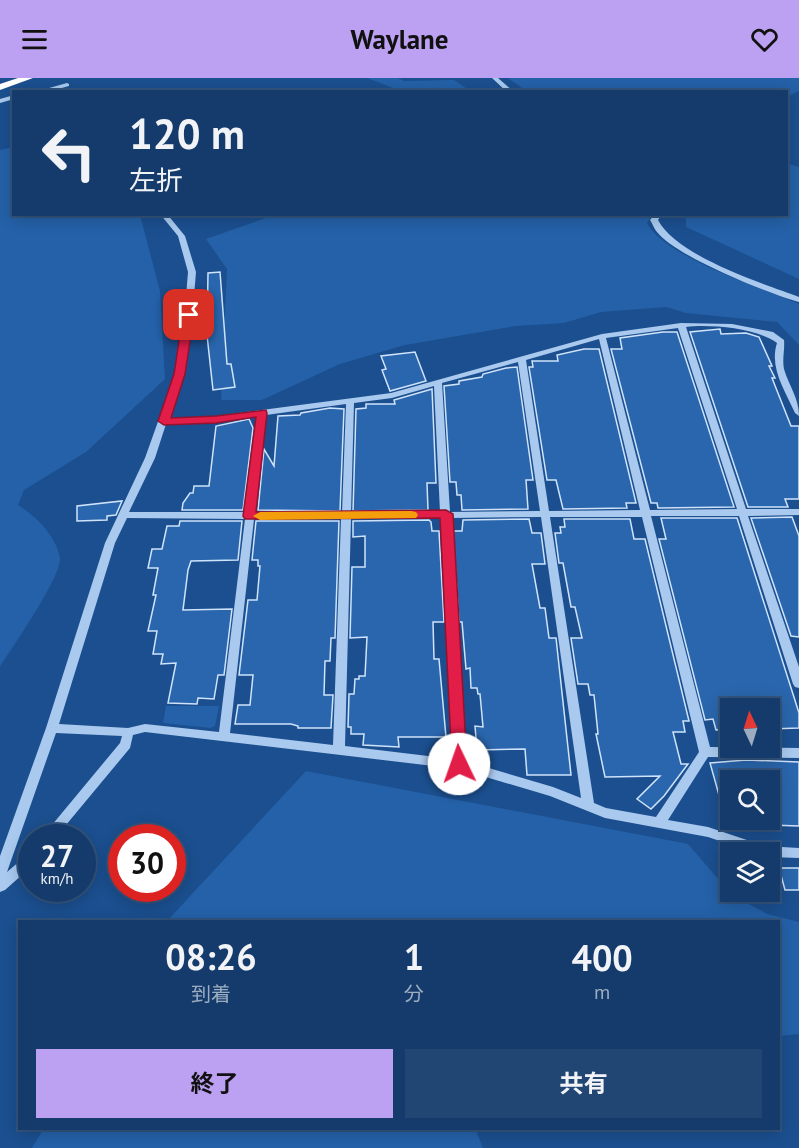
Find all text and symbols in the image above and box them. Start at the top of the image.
text: Waylane [350,22,449,56]
icon: menu [18,23,51,56]
icon: heart [748,23,781,56]
text: 120 m [129,106,245,161]
icon: left [30,114,108,192]
text: 左折 [129,163,183,197]
pin [163,289,214,340]
icon: arrive [172,298,205,331]
north arrow [720,698,780,758]
map controls [720,698,780,902]
position arrow [427,732,491,796]
button: search [720,770,780,830]
speed limit sign: 30 [108,824,186,902]
text: 27 [40,836,74,875]
button: layers [720,842,780,902]
text: km/h [41,869,73,888]
text: 08:26 [165,933,257,980]
text: 1 [404,933,424,980]
text: 400 [571,934,633,981]
text: m [594,979,610,1005]
text: 到着 [191,981,231,1007]
text: 分 [404,981,424,1007]
button: 終了 [36,1049,393,1118]
button: 共有 [405,1049,762,1118]

